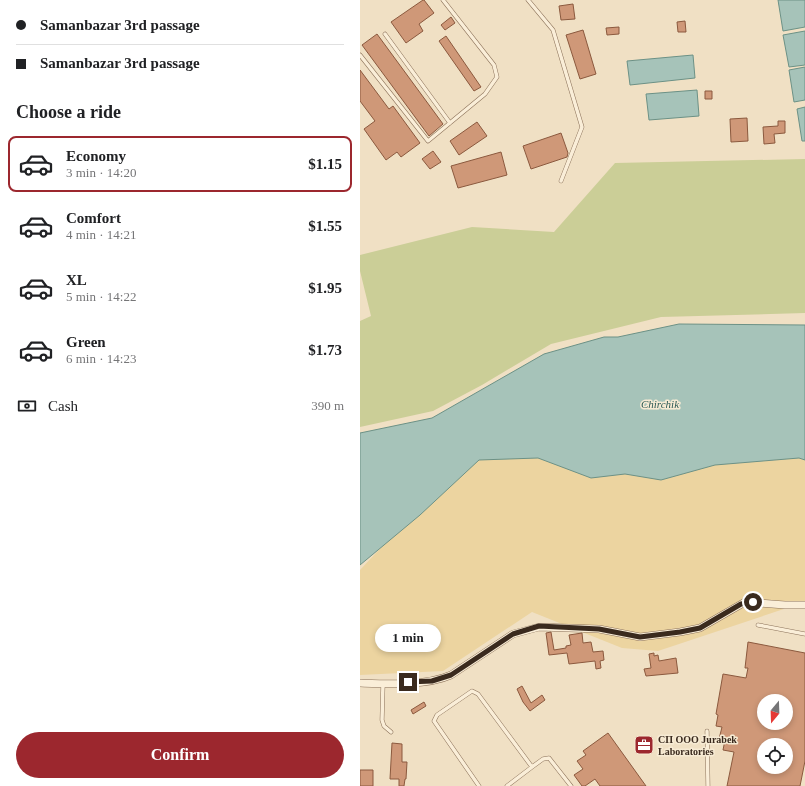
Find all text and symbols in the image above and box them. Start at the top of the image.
text: Samanbazar 3rd passage [40,17,200,33]
text: Samanbazar 3rd passage [40,55,200,71]
text: Choose a ride [16,102,121,122]
icon: car [18,146,54,182]
text: Economy [66,148,126,164]
text: $1.15 [308,156,342,172]
text: 3 min · 14:20 [66,165,136,180]
icon: car [18,208,54,244]
text: Comfort [66,210,121,226]
text: $1.55 [308,218,342,234]
text: 4 min · 14:21 [66,227,136,242]
icon: car [18,270,54,306]
text: XL [66,272,87,288]
text: $1.95 [308,280,342,296]
text: 5 min · 14:22 [66,289,136,304]
icon: car [18,332,54,368]
text: Green [66,334,106,350]
text: $1.73 [308,342,342,358]
text: 6 min · 14:23 [66,351,136,366]
icon: cash [16,395,38,417]
text: Cash [48,398,78,414]
text: 390 m [311,398,344,413]
water label: Chirchik [641,398,680,410]
route start [744,593,762,611]
callout: 1 min [375,624,441,652]
text: 1 min [392,630,424,645]
route end [399,673,417,691]
north arrow [757,694,793,730]
map controls [757,694,793,774]
button: Confirm [16,732,344,778]
office icon: СП ООО Jurabek Laboratories [633,734,655,756]
place label: СП ООО Jurabek Laboratories [658,734,737,757]
button: locate [757,738,793,774]

